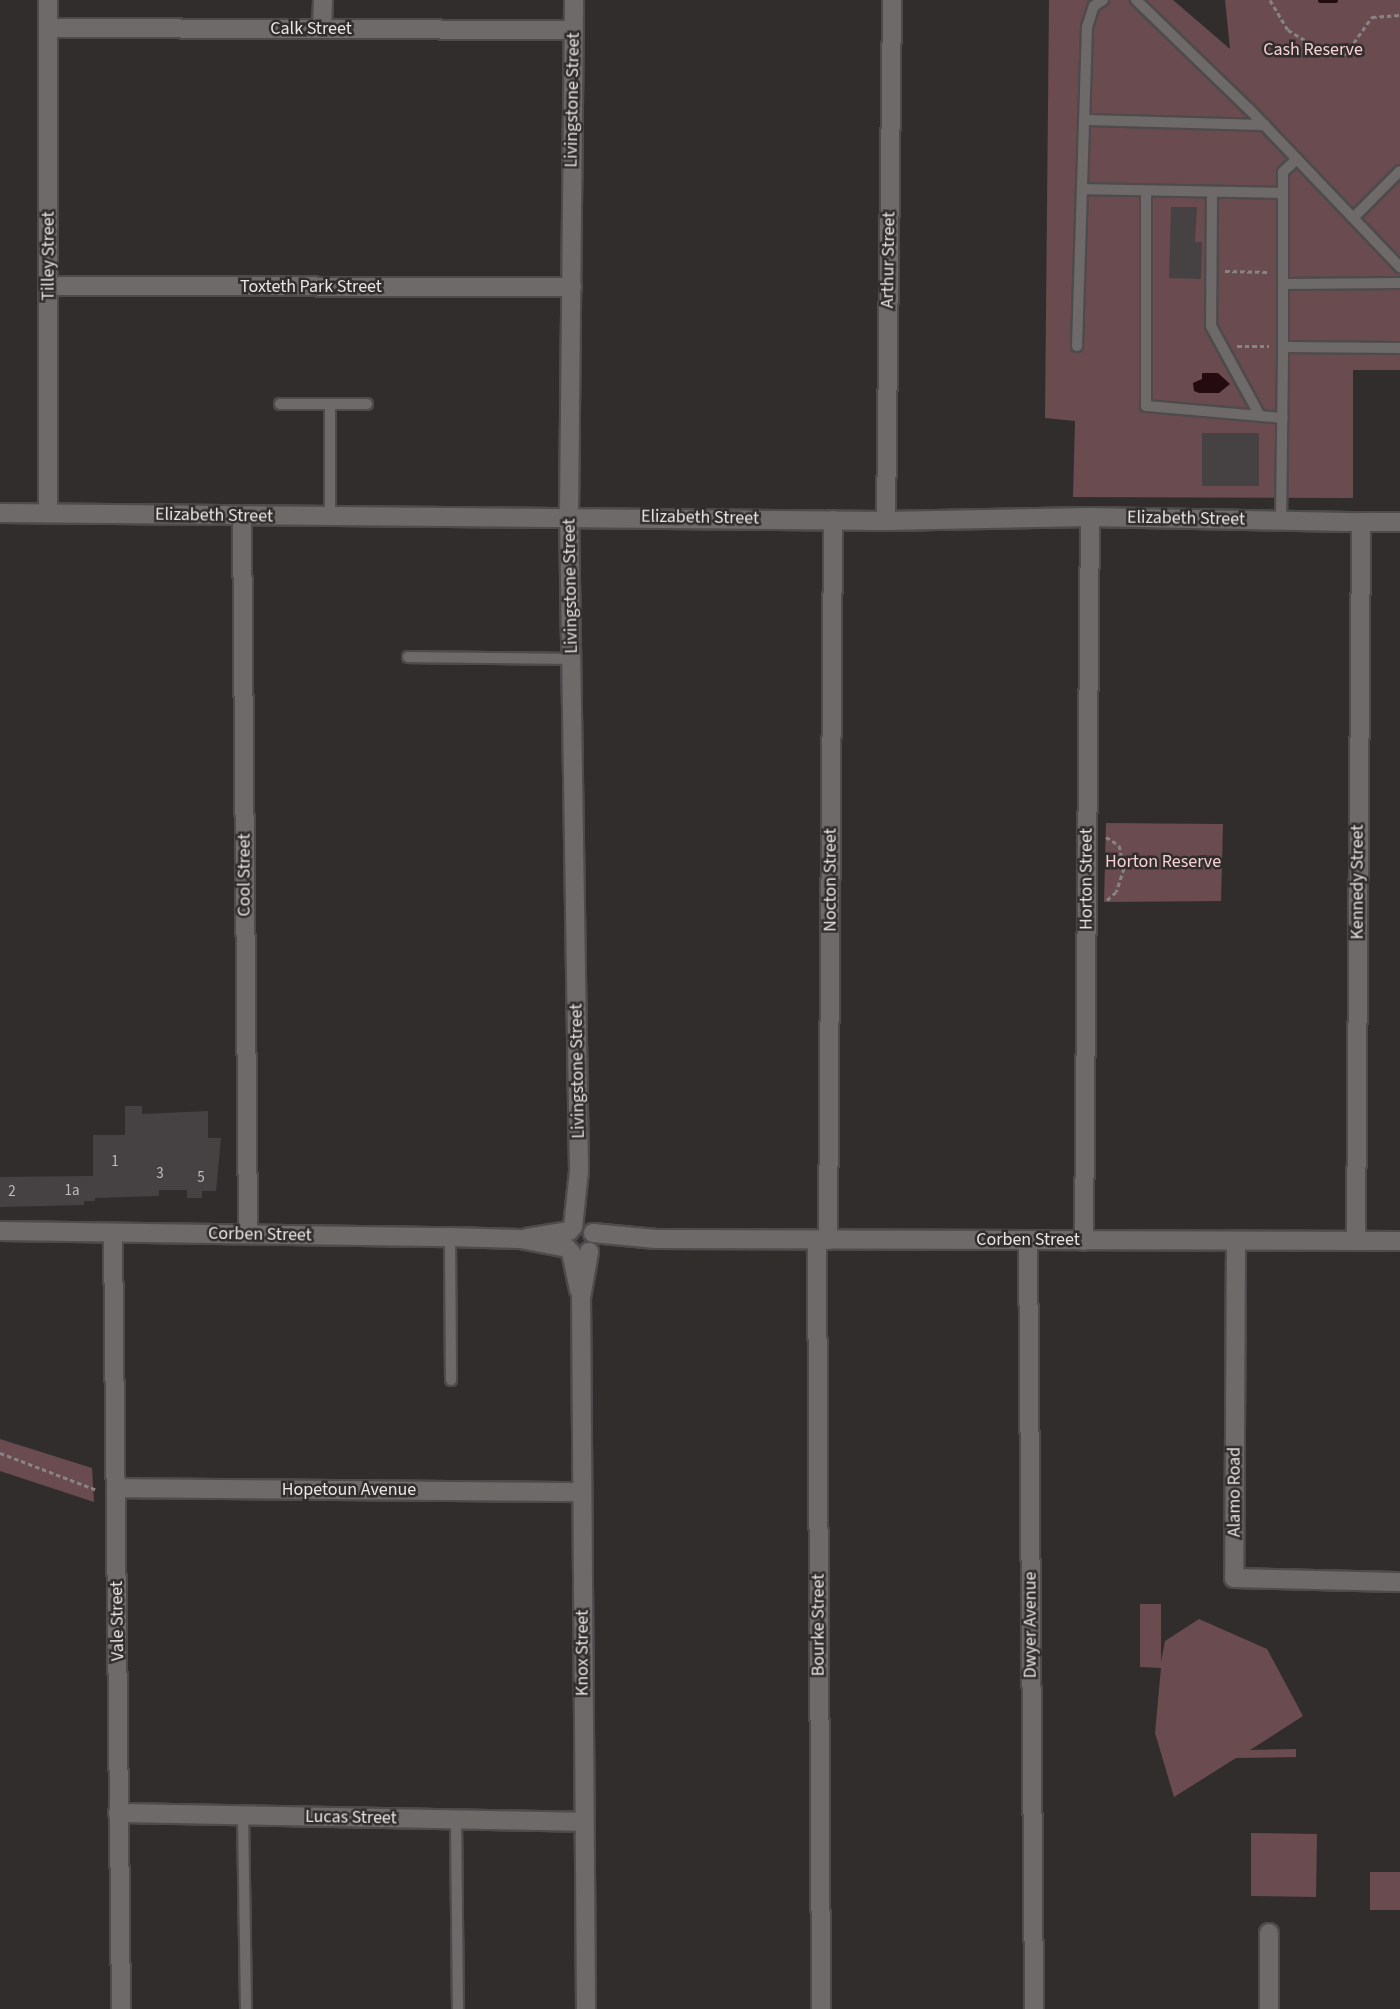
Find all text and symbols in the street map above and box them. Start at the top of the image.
street label: Calk Street [270,18,352,40]
street label: Livingstone Street [561,32,585,168]
park label: Cash Reserve [1263,39,1363,61]
street label: Tilley Street [38,211,60,301]
street label: Arthur Street [877,212,901,308]
street label: Toxteth Park Street [240,276,382,298]
street label: Elizabeth Street [155,504,273,528]
street label: Elizabeth Street [641,506,759,530]
street label: Elizabeth Street [1127,507,1245,531]
street label: Livingstone Street [559,518,583,654]
street label: Kennedy Street [1347,825,1369,939]
street label: Nocton Street [820,828,842,932]
street label: Horton Street [1076,828,1098,930]
street label: Cool Street [234,833,256,917]
park label: Horton Reserve [1105,851,1221,873]
street label: Livingstone Street [566,1003,590,1139]
house number: 1 [111,1153,119,1171]
house number: 3 [156,1165,164,1183]
house number: 5 [197,1169,205,1187]
house number: 1a [64,1182,80,1200]
house number: 2 [8,1183,16,1201]
street label: Corben Street [208,1223,312,1247]
street label: Corben Street [976,1229,1080,1251]
street label: Alamo Road [1224,1447,1246,1537]
street label: Hopetoun Avenue [282,1479,416,1501]
street label: Dwyer Avenue [1020,1572,1042,1678]
street label: Bourke Street [808,1574,830,1676]
street label: Vale Street [107,1581,129,1661]
street label: Knox Street [572,1610,594,1696]
street label: Lucas Street [305,1806,397,1830]

